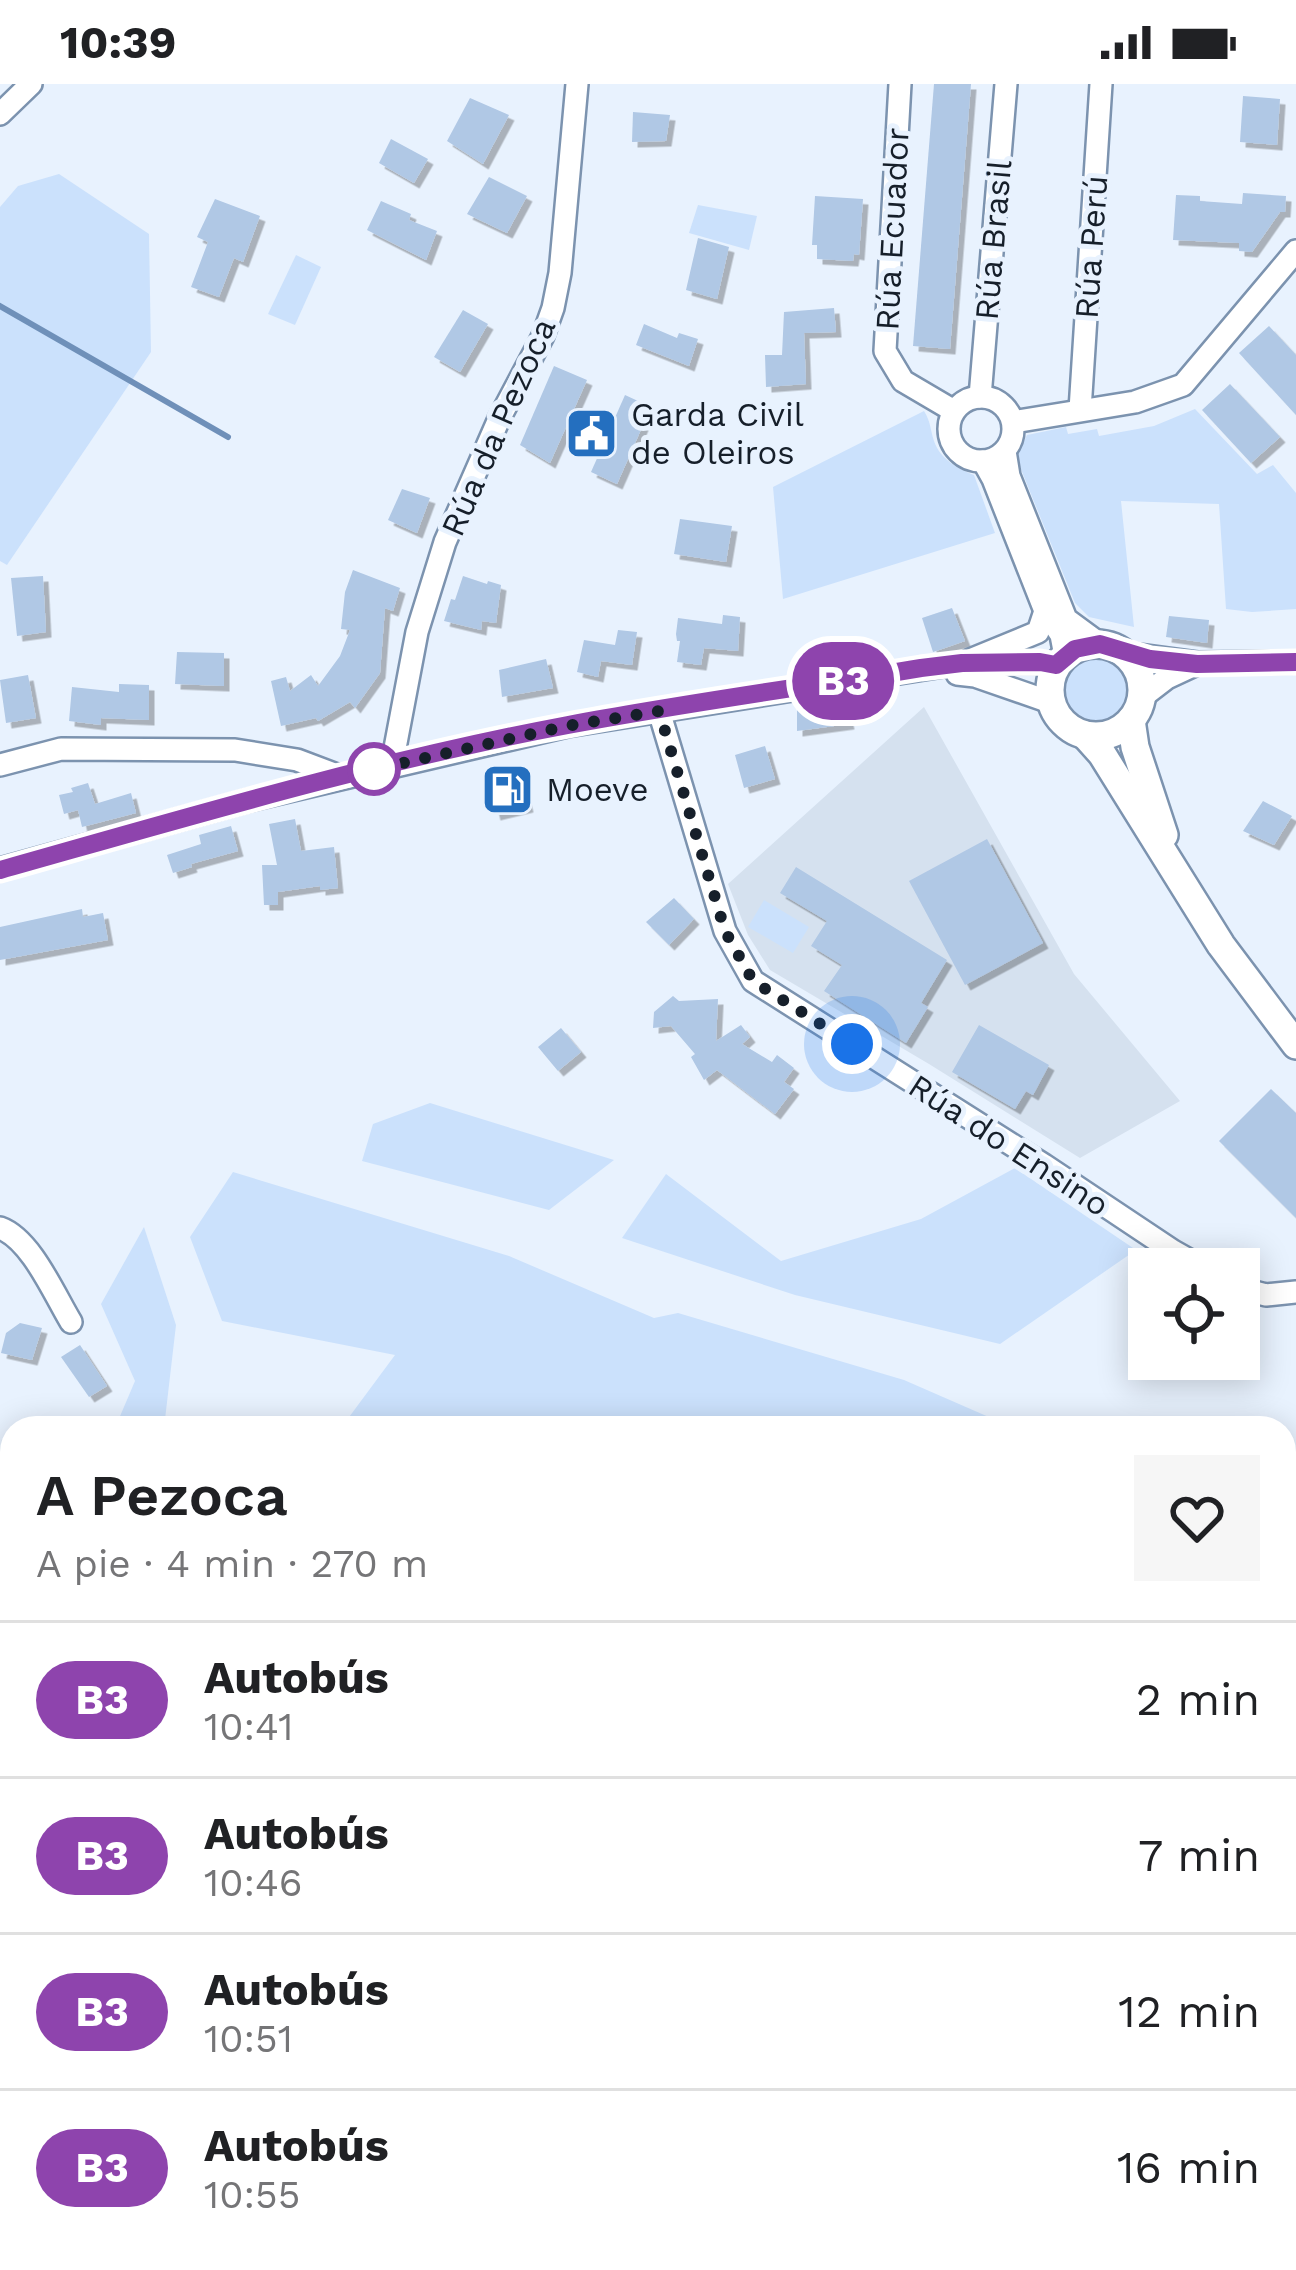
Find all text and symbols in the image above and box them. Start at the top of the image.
text: 10:39 [60,16,176,69]
street label: Rúa Ecuador [867,127,917,331]
street label: Rúa Brasil [967,158,1019,322]
street label: Rúa Perú [1067,174,1115,320]
street label: Rúa da Pezoca [433,312,563,542]
place label: Garda Civil de Oleiros [631,395,804,472]
public building icon: Garda Civil de Oleiros [564,405,620,461]
line badge: B3 [789,642,897,720]
text: B3 [816,656,870,705]
unlabelled marker [349,744,399,794]
fuel station icon: Moeve [479,761,535,817]
place label: Moeve [546,770,649,809]
your location [822,1014,882,1074]
street label: Rúa do Ensino [902,1066,1116,1224]
map controls [1128,1248,1260,1380]
button: locate [1128,1248,1260,1380]
button: heart [1134,1455,1260,1581]
text: A Pezoca [36,1462,288,1529]
text: A pie · 4 min · 270 m [36,1541,428,1586]
text: Autobús [204,1651,389,1704]
text: 2 min [1136,1673,1260,1726]
text: B3 [75,1675,129,1724]
text: 10:41 [204,1704,293,1749]
text: Autobús [204,1807,389,1860]
text: 7 min [1138,1829,1260,1882]
text: B3 [75,1831,129,1880]
text: 10:46 [204,1860,303,1905]
text: Autobús [204,1963,389,2016]
text: 12 min [1118,1985,1260,2038]
text: B3 [75,1987,129,2036]
text: 10:51 [204,2016,293,2061]
text: Autobús [204,2119,389,2172]
text: 16 min [1117,2141,1260,2194]
text: B3 [75,2143,129,2192]
text: 10:55 [204,2172,300,2217]

